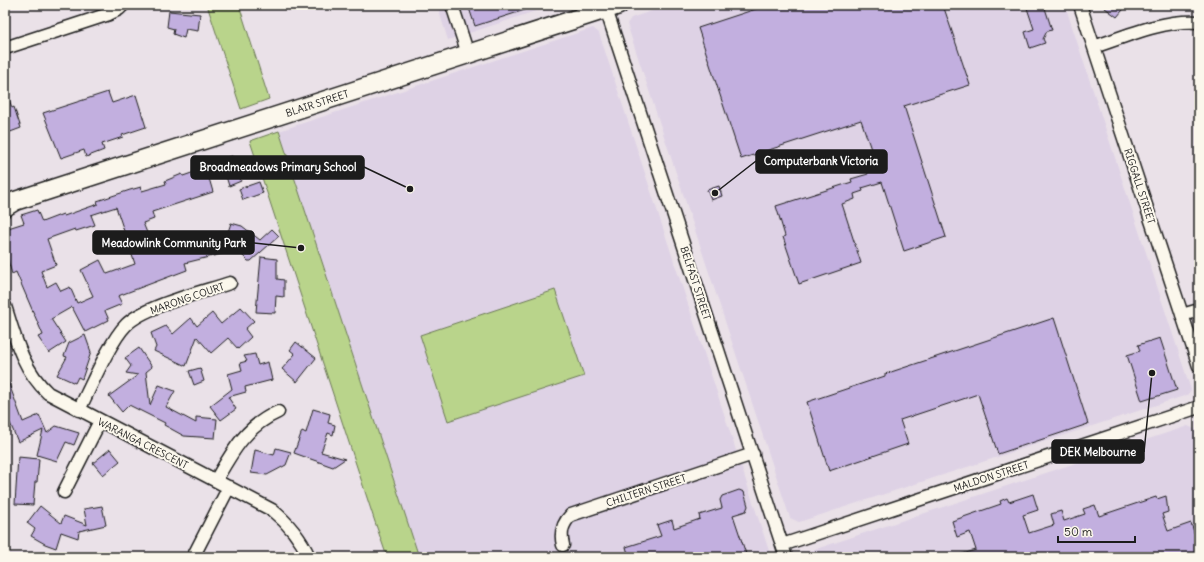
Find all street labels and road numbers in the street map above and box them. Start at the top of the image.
street label: BLAIR STREET [284,87,350,120]
street label: RIGGALL STREET [1121,147,1158,226]
street label: BELFAST STREET [677,245,714,322]
street label: MARONG COURT [148,280,226,317]
street label: WARANGA CRESCENT [95,415,190,472]
street label: MALDON STREET [952,458,1030,495]
street label: CHILTERN STREET [605,471,688,510]

